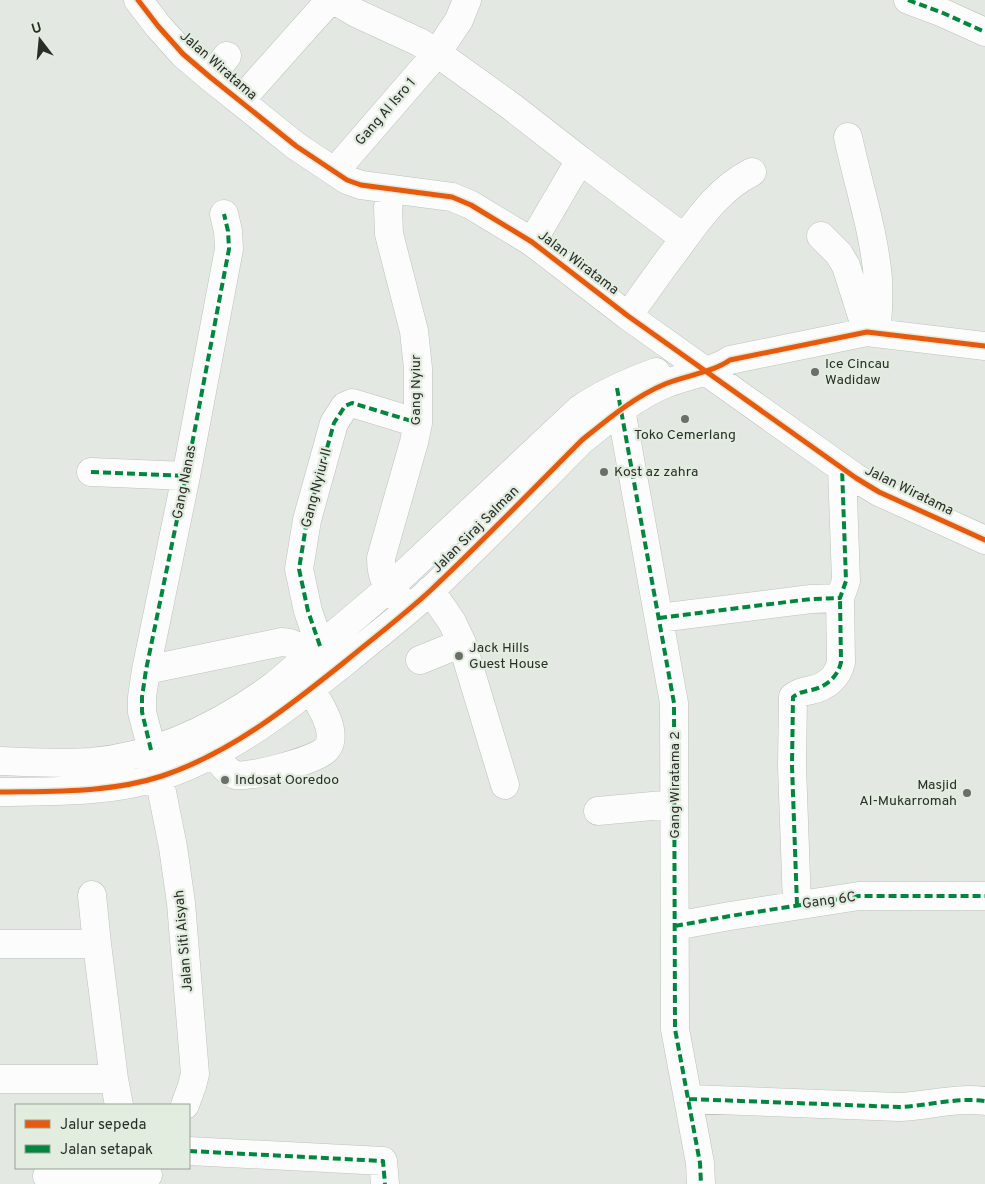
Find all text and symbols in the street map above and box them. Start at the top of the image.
north arrow [15,15,65,65]
text: U [30,19,44,38]
street label: Jalan Wiratama [176,28,260,104]
street label: Gang Al Isro 1 [352,75,420,149]
street label: Jalan Wiratama [534,227,622,299]
street label: Gang Nyiur [408,354,425,425]
place label: Ice Cincau Wadidaw [825,356,890,389]
marker: Ice Cincau Wadidaw [809,366,821,378]
marker: Toko Cemerlang [679,413,691,425]
place label: Toko Cemerlang [634,427,736,444]
street label: Gang Nanas [169,443,201,521]
street label: Gang Nyiur II [298,446,336,530]
street label: Jalan Wiratama [862,462,956,520]
place label: Kost az zahra [614,464,698,481]
marker: Kost az zahra [598,466,610,478]
street label: Jalan Siraj Salman [429,483,523,577]
place label: Jack Hills Guest House [469,640,548,673]
marker: Jack Hills Guest House [453,650,465,662]
street label: Gang Wiratama 2 [667,731,684,839]
place label: Indosat Ooredoo [235,772,339,789]
marker: Indosat Ooredoo [219,774,231,786]
place label: Masjid Al-Mukarromah [859,777,957,810]
marker: Masjid Al-Mukarromah [961,787,973,799]
street label: Jalan Siti Aisyah [171,889,197,993]
street label: Gang 6C [801,889,857,913]
legend [15,1104,190,1169]
text: Jalur sepeda [60,1116,146,1135]
text: Jalan setapak [60,1141,153,1160]

